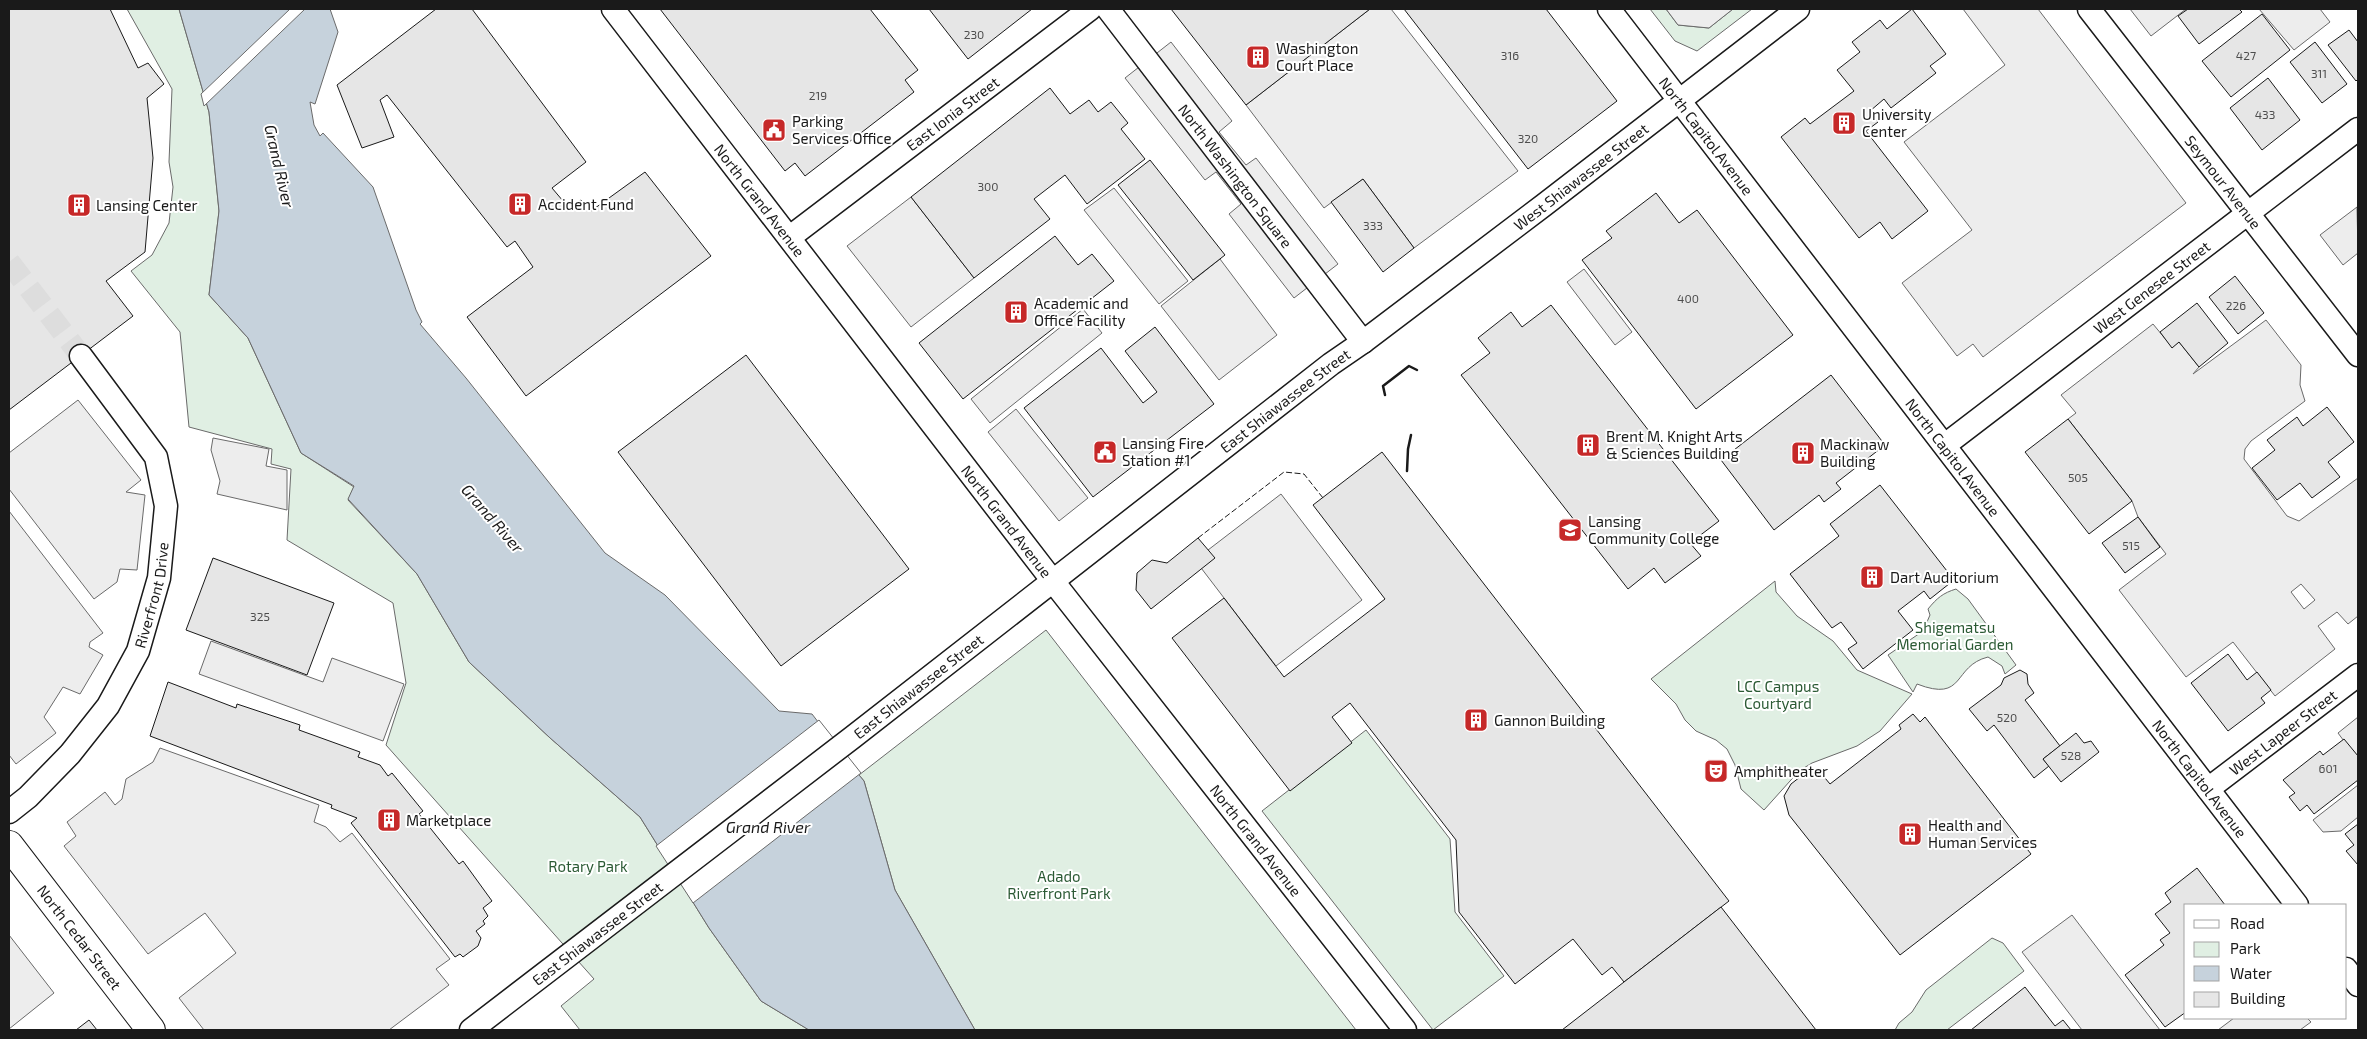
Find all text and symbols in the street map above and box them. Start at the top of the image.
house number: 230 [964,27,984,41]
place label: Washington Court Place [1276,39,1358,74]
building icon: Washington Court Place [1245,44,1271,70]
house number: 316 [1501,48,1519,62]
house number: 427 [2236,48,2256,62]
house number: 311 [2311,66,2327,80]
street label: East Ionia Street [903,72,1003,154]
street label: North Capitol Avenue [1656,73,1757,198]
house number: 219 [809,88,827,102]
street label: North Washington Square [1175,100,1296,251]
place label: University Center [1862,105,1931,140]
house number: 433 [2255,107,2275,121]
building icon: University Center [1831,110,1857,136]
place label: Parking Services Office [792,112,892,147]
public building icon: Parking Services Office [761,117,787,143]
street label: West Shiawassee Street [1510,119,1652,234]
water label: Grand River [261,123,299,210]
house number: 320 [1518,131,1538,145]
street label: Seymour Avenue [2181,132,2265,232]
street label: North Grand Avenue [711,140,809,260]
house number: 300 [977,179,999,193]
building icon: Accident Fund [507,191,533,217]
building icon: Lansing Center [66,192,92,218]
place label: Accident Fund [538,195,634,213]
place label: Lansing Center [96,196,198,214]
house number: 333 [1363,218,1383,232]
street label: West Genesee Street [2090,237,2213,337]
house number: 400 [1677,291,1699,305]
place label: Academic and Office Facility [1034,294,1129,329]
house number: 226 [2226,298,2246,312]
building icon: Academic and Office Facility [1003,299,1029,325]
street label: East Shiawassee Street [1216,345,1354,456]
street label: North Capitol Avenue [1902,395,2004,520]
place label: Brent M. Knight Arts & Sciences Building [1606,427,1743,462]
building icon: Brent M. Knight Arts & Sciences Building [1575,432,1601,458]
place label: Lansing Fire Station #1 [1122,434,1204,469]
place label: Mackinaw Building [1820,435,1889,470]
public building icon: Lansing Fire Station #1 [1092,439,1118,465]
building icon: Mackinaw Building [1790,440,1816,466]
street label: North Grand Avenue [958,461,1056,581]
house number: 505 [2068,470,2088,484]
water label: Grand River [458,480,528,557]
place label: Lansing Community College [1588,512,1719,547]
school or university icon: Lansing Community College [1557,517,1583,543]
house number: 515 [2122,538,2140,552]
street label: Riverfront Drive [130,541,171,650]
building icon: Dart Auditorium [1859,564,1885,590]
place label: Dart Auditorium [1890,568,1999,586]
house number: 325 [250,609,270,623]
park label: Shigematsu Memorial Garden [1896,618,2014,653]
street label: East Shiawassee Street [850,630,987,742]
park label: LCC Campus Courtyard [1737,677,1819,712]
street label: West Lapeer Street [2226,685,2340,779]
building icon: Gannon Building [1463,707,1489,733]
house number: 520 [1997,710,2017,724]
place label: Gannon Building [1494,711,1606,729]
street label: North Capitol Avenue [2149,716,2251,841]
house number: 528 [2061,748,2081,762]
theatre icon: Amphitheater [1703,758,1729,784]
house number: 601 [2319,761,2337,775]
place label: Amphitheater [1734,762,1828,780]
street label: North Grand Avenue [1207,781,1306,900]
building icon: Marketplace [376,807,402,833]
place label: Marketplace [406,811,491,829]
place label: Health and Human Services [1928,816,2037,851]
water label: Grand River [726,817,811,836]
building icon: Health and Human Services [1897,821,1923,847]
park label: Rotary Park [548,857,628,875]
park label: Adado Riverfront Park [1007,867,1111,902]
street label: East Shiawassee Street [528,877,666,989]
street label: North Cedar Street [34,881,126,993]
legend [2184,904,2347,1019]
text: Road [2230,914,2265,932]
text: Park [2230,939,2261,957]
text: Water [2230,964,2272,982]
text: Building [2230,989,2286,1007]

